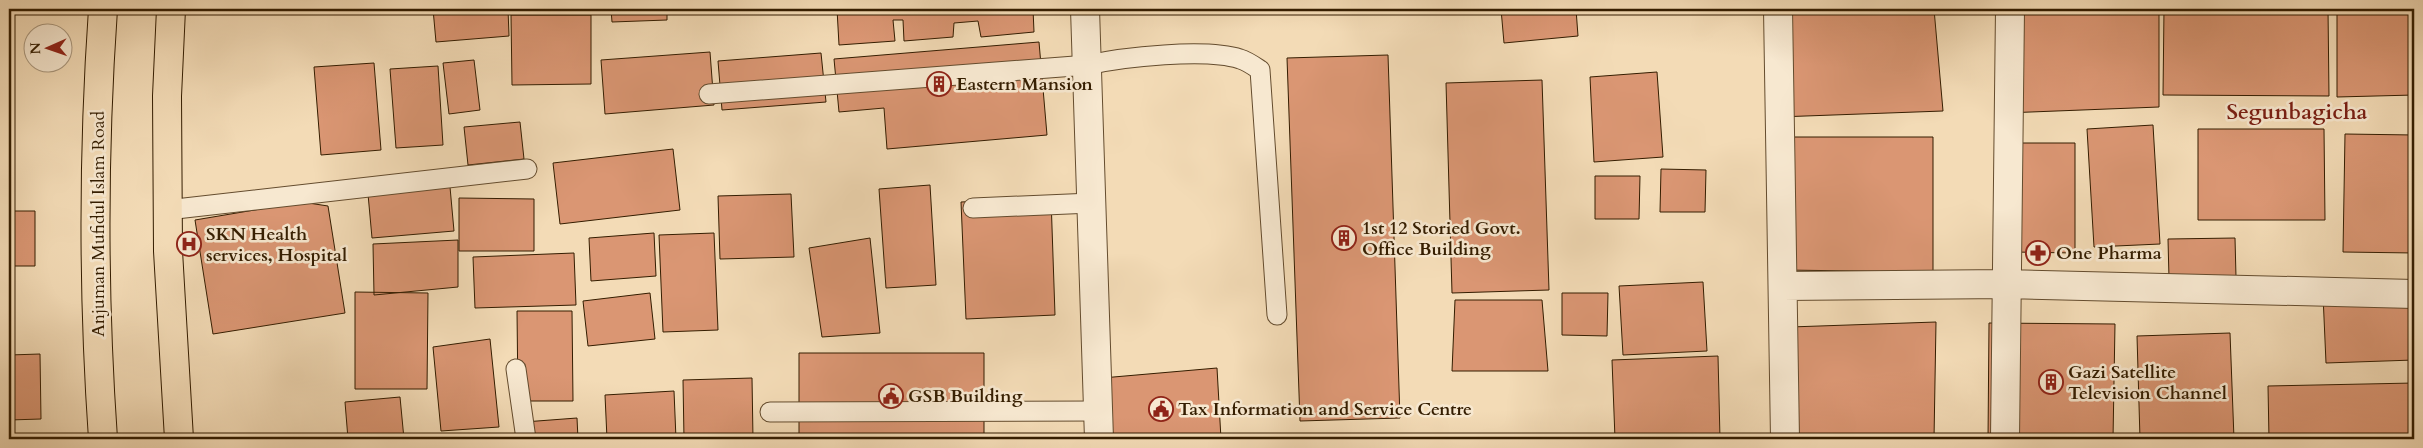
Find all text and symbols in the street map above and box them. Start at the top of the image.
north arrow [22,22,72,72]
text: N [26,42,45,55]
building icon: Eastern Mansion [926,71,952,97]
place label: Eastern Mansion [956,72,1093,97]
district label: Segunbagicha [2226,97,2368,127]
street label: Anjuman Mufidul Islam Road [86,111,111,337]
place label: 1st 12 Storied Govt. Office Building [1362,216,1521,262]
place label: SKN Health services, Hospital [206,222,347,268]
building icon: 1st 12 Storied Govt. Office Building [1331,225,1357,251]
hospital icon: SKN Health services, Hospital [176,231,202,257]
pharmacy icon: One Pharma [2025,240,2051,266]
place label: One Pharma [2056,241,2162,266]
place label: Gazi Satellite Television Channel [2068,360,2227,406]
building icon: Gazi Satellite Television Channel [2038,369,2064,395]
public building icon: GSB Building [878,383,904,409]
place label: GSB Building [908,384,1023,409]
public building icon: Tax Information and Service Centre [1148,396,1174,422]
place label: Tax Information and Service Centre [1178,397,1472,422]

